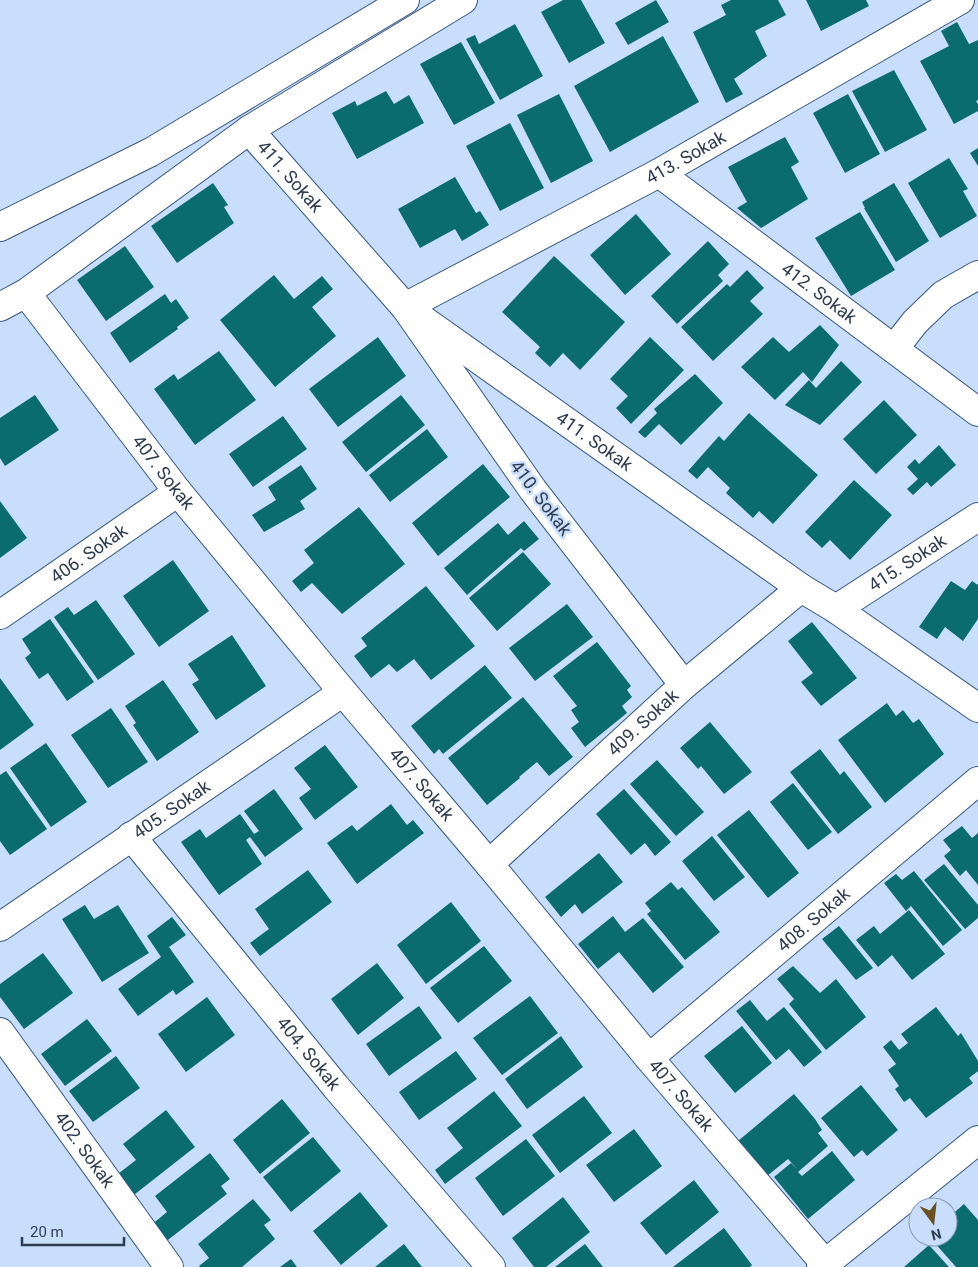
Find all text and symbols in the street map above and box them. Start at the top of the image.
street label: 413. Sokak [642,126,730,188]
street label: 411. Sokak [253,136,328,217]
street label: 412. Sokak [778,258,862,328]
street label: 411. Sokak [552,407,637,476]
street label: 407. Sokak [128,431,200,514]
street label: 410. Sokak [506,456,577,540]
street label: 406. Sokak [46,519,132,587]
street label: 415. Sokak [864,529,951,595]
street label: 409. Sokak [603,684,683,760]
street label: 407. Sokak [385,744,459,825]
street label: 405. Sokak [129,775,215,843]
street label: 408. Sokak [772,882,854,956]
street label: 404. Sokak [273,1012,346,1095]
street label: 407. Sokak [645,1055,719,1136]
street label: 402. Sokak [51,1107,120,1192]
north arrow [908,1197,958,1247]
scale bar [22,1214,125,1246]
text: 20 m [30,1223,64,1241]
text: N [930,1226,943,1244]

